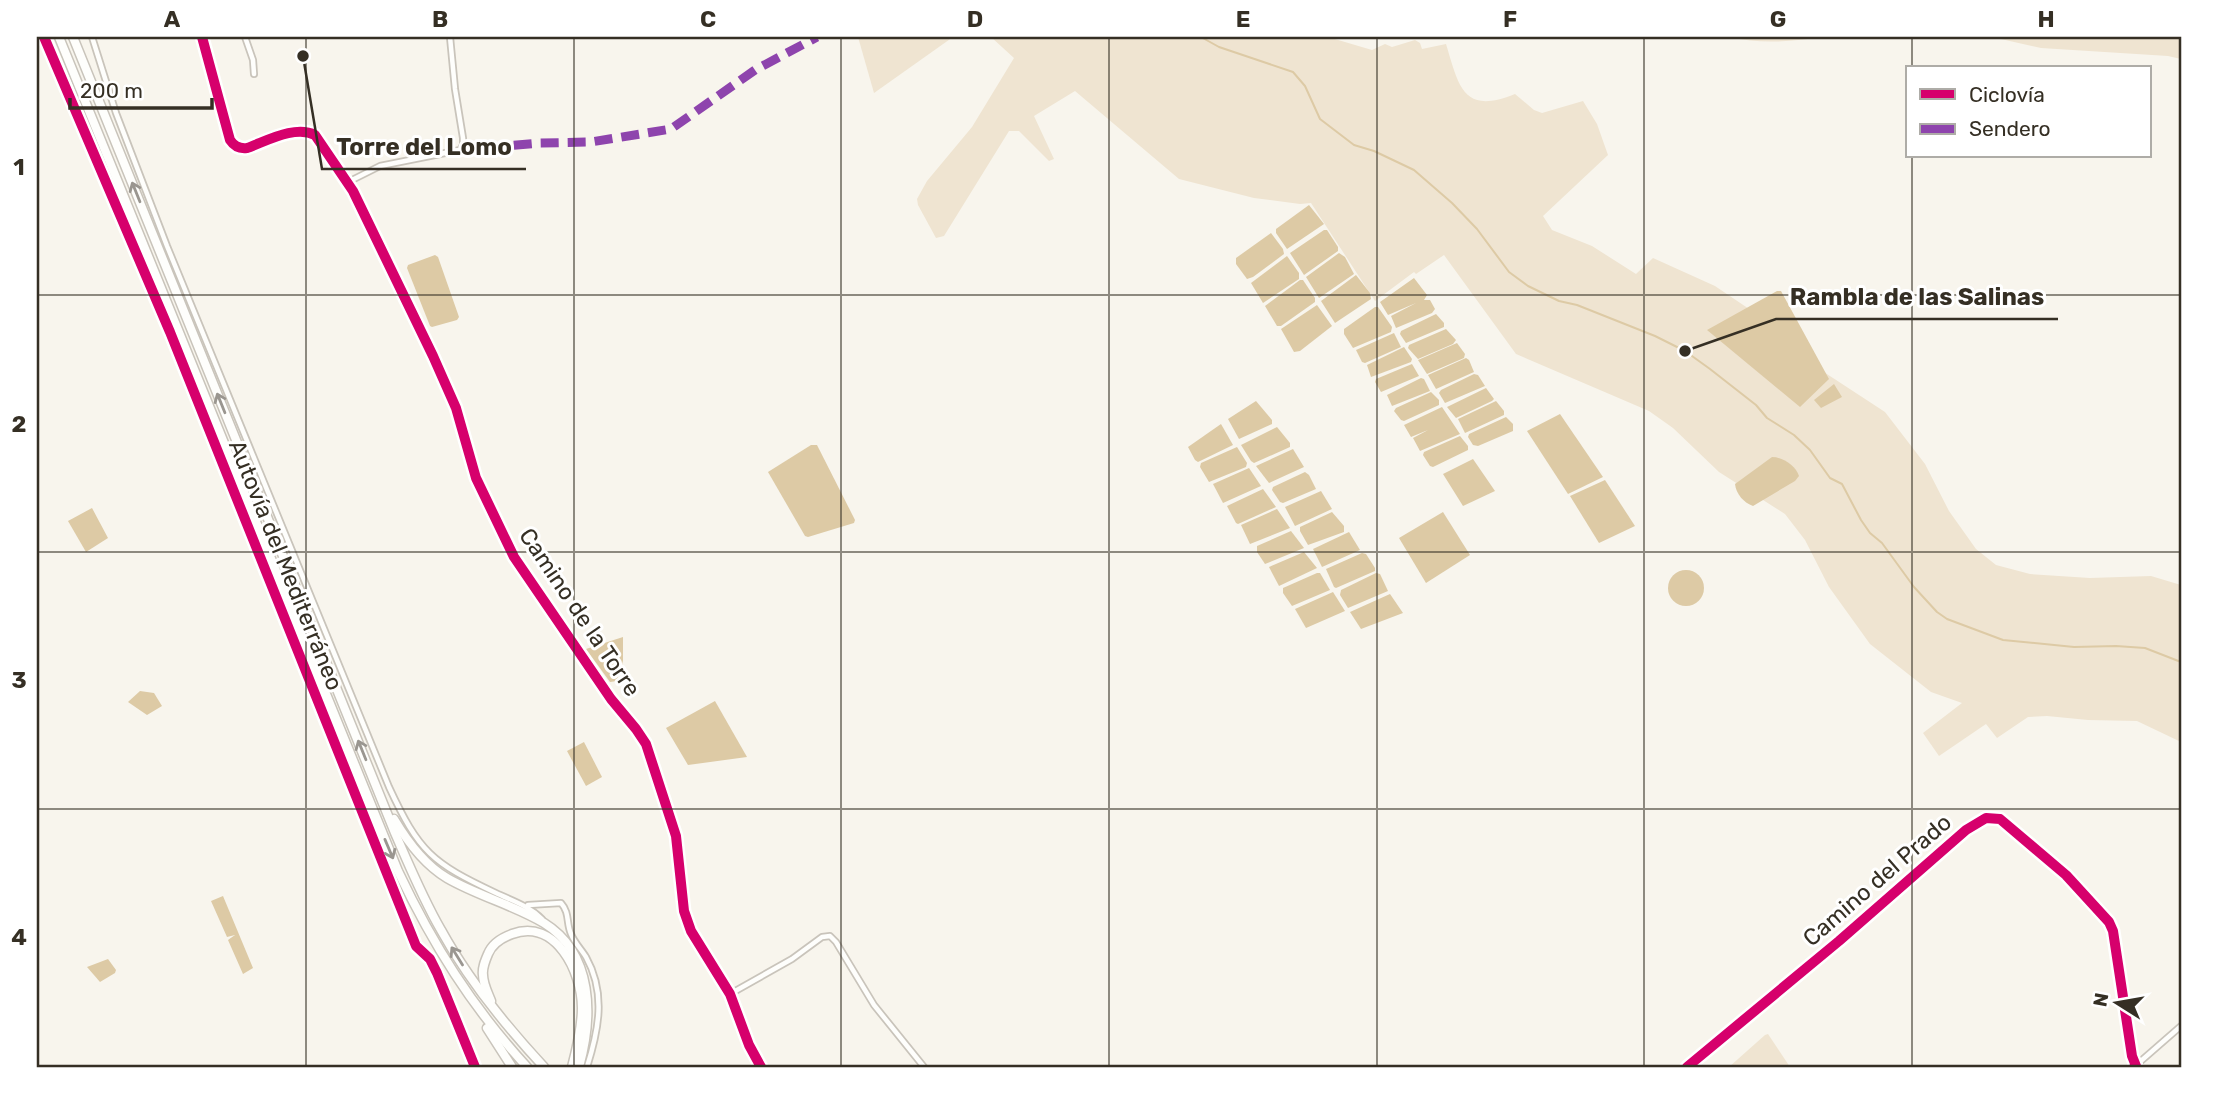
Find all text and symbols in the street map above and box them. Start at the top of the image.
text: A [164,5,181,33]
text: B [432,5,448,33]
text: C [700,5,716,33]
text: D [967,5,983,33]
text: E [1236,5,1250,33]
text: F [1503,5,1517,33]
text: G [1770,5,1786,33]
text: H [2037,5,2055,33]
scale bar [70,66,212,110]
legend [1906,66,2152,158]
text: 200 m [80,78,143,103]
text: Ciclovía [1969,82,2045,107]
text: Sendero [1969,116,2051,141]
callout: Torre del Lomo [322,124,526,169]
text: Torre del Lomo [336,133,512,161]
text: 1 [13,153,25,181]
one-way arrow [128,182,141,203]
callout: Rambla de las Salinas [1776,274,2058,319]
text: Rambla de las Salinas [1790,283,2044,311]
one-way arrow [213,393,226,414]
text: 2 [12,410,26,438]
street label: Autovía del Mediterráneo [223,436,349,694]
street label: Camino de la Torre [513,523,647,701]
text: 3 [11,666,27,694]
one-way arrow [354,740,367,761]
street label: Camino del Prado [1797,808,1957,952]
one-way arrow [383,838,396,860]
text: 4 [11,923,27,951]
one-way arrow [449,947,463,967]
north arrow [2082,968,2152,1038]
text: N [2088,991,2113,1009]

